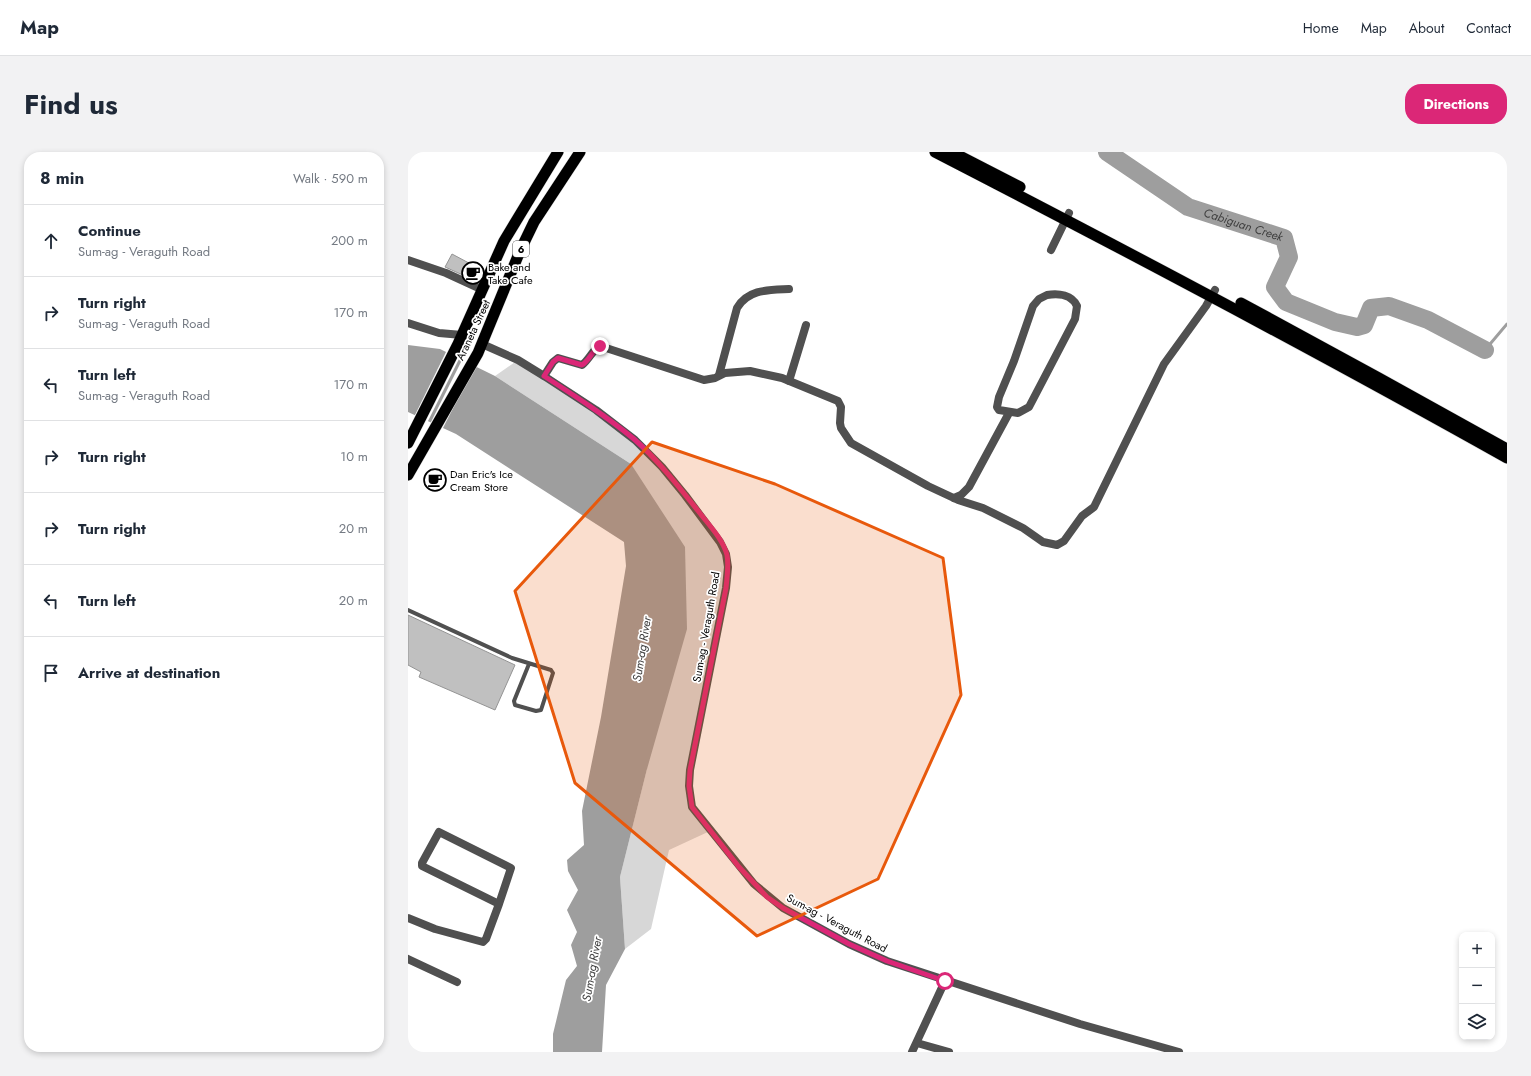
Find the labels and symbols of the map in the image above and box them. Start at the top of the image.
water label: Cabiguan Creek [1201,204,1286,246]
road number: 6 [513,241,529,257]
place label: Bake and Take Cafe [488,259,533,288]
cafe icon: Bake and Take Cafe [460,260,486,286]
street label: Araneta Street [452,297,494,363]
route end [591,337,609,355]
place label: Dan Eric's Ice Cream Store [450,466,513,495]
cafe icon: Dan Eric's Ice Cream Store [422,467,448,493]
street label: Sum-ag - Veraguth Road [688,571,724,683]
water label: Sum-ag River [628,614,656,683]
street label: Sum-ag - Veraguth Road [784,890,890,956]
water label: Sum-ag River [577,934,607,1003]
route start [936,972,954,990]

